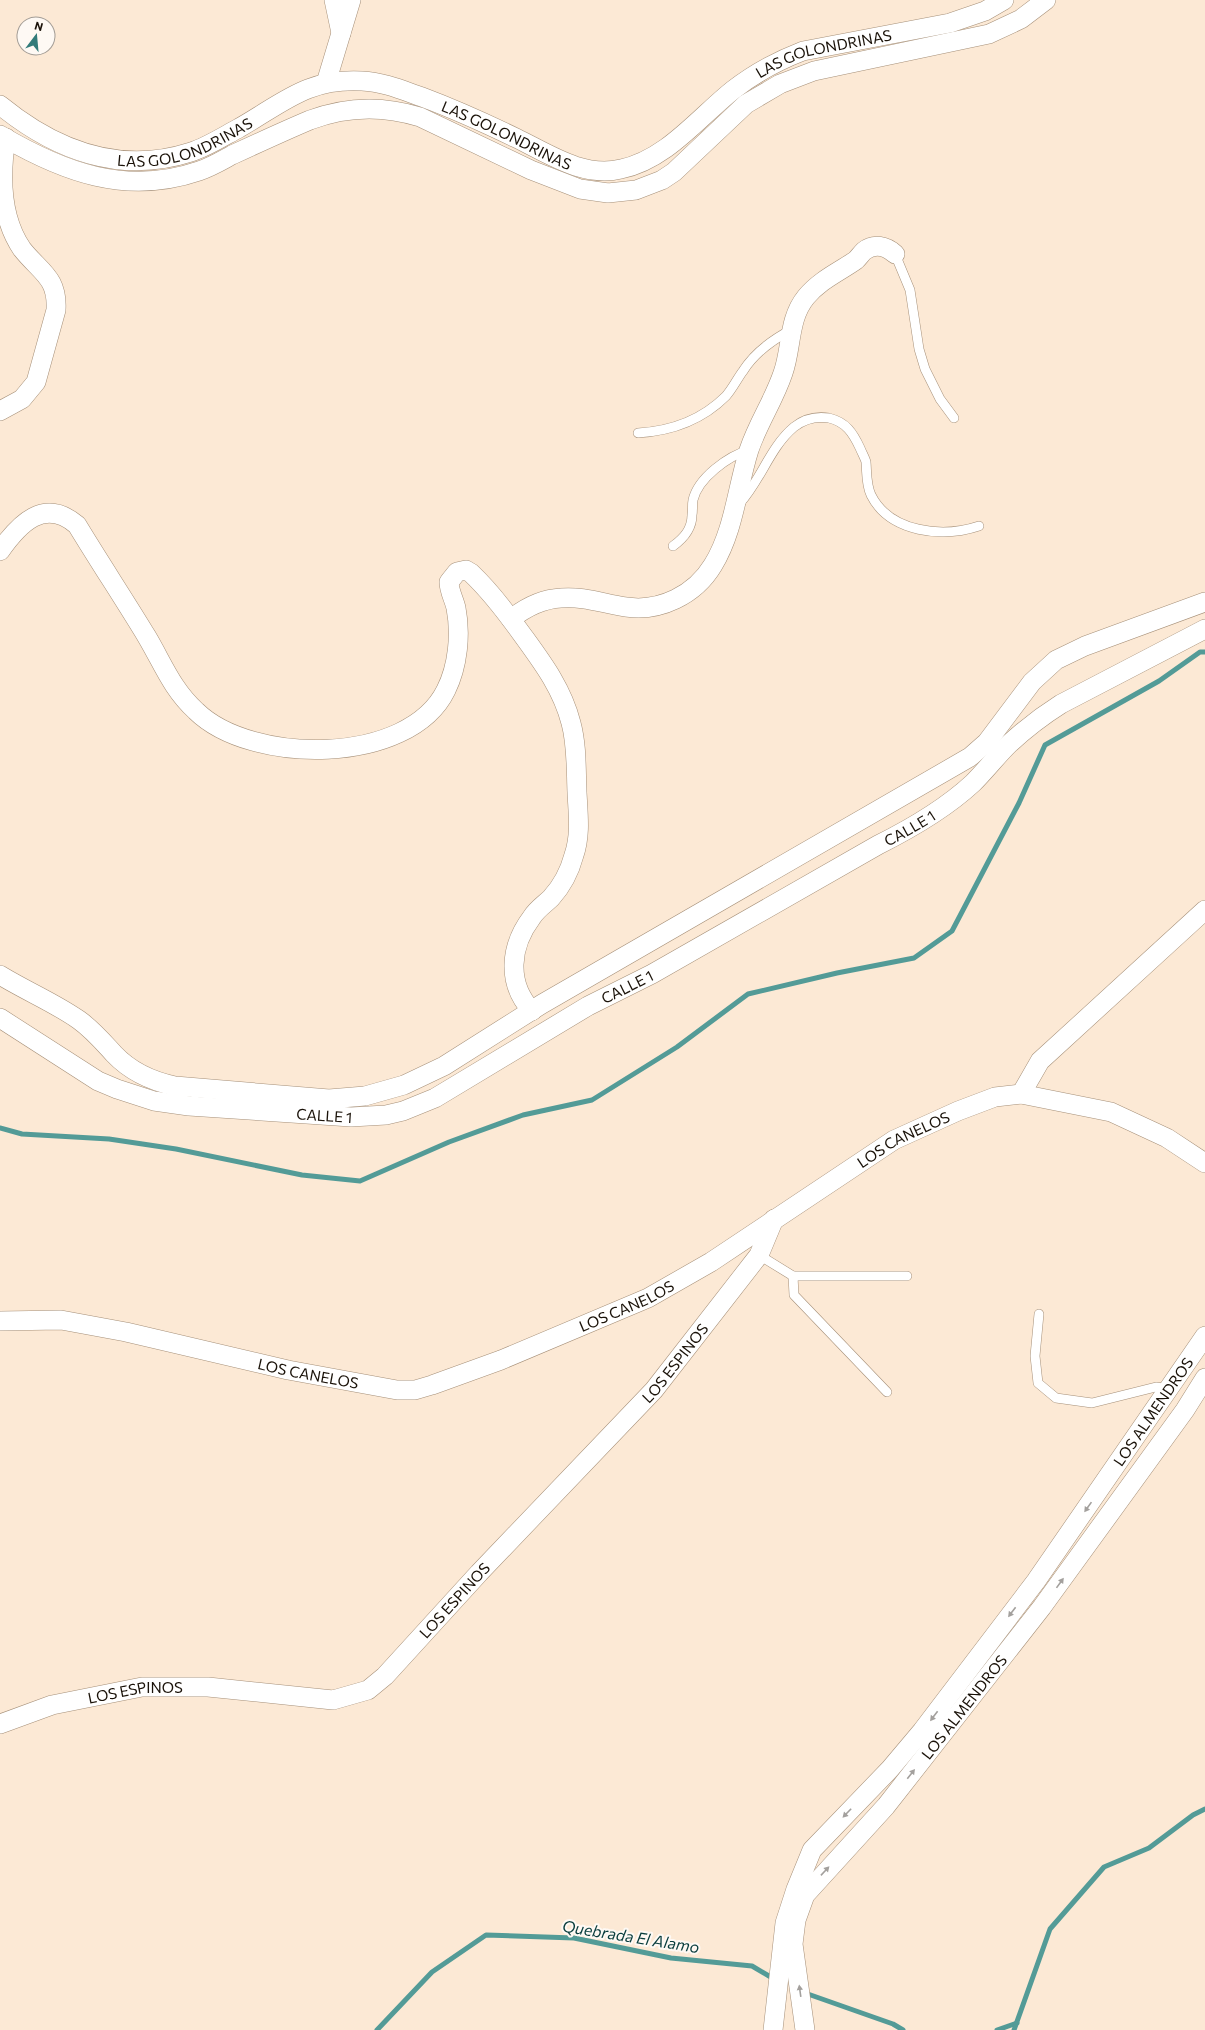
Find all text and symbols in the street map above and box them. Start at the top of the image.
north arrow [16,16,56,56]
text: N [33,19,45,33]
street label: LAS GOLONDRINAS [752,25,893,81]
street label: LAS GOLONDRINAS [439,97,574,173]
street label: LAS GOLONDRINAS [117,113,255,170]
street label: CALLE 1 [881,806,939,849]
street label: CALLE 1 [598,966,656,1007]
street label: CALLE 1 [296,1104,353,1126]
street label: LOS CANELOS [853,1107,952,1171]
street label: LOS CANELOS [576,1276,677,1335]
street label: LOS ESPINOS [638,1320,712,1406]
street label: LOS CANELOS [256,1354,360,1392]
street label: LOS ALMENDROS [1109,1354,1197,1469]
one-way arrow [1084,1502,1092,1512]
street label: LOS ESPINOS [415,1558,493,1642]
one-way arrow [1056,1577,1064,1588]
one-way arrow [1008,1607,1016,1618]
street label: LOS ALMENDROS [917,1651,1010,1763]
street label: LOS ESPINOS [86,1677,183,1707]
one-way arrow [930,1711,938,1721]
one-way arrow [907,1768,916,1779]
one-way arrow [842,1808,852,1818]
one-way arrow [821,1866,830,1876]
water label: Quebrada El Alamo [561,1916,701,1956]
one-way arrow [797,1985,803,1997]

